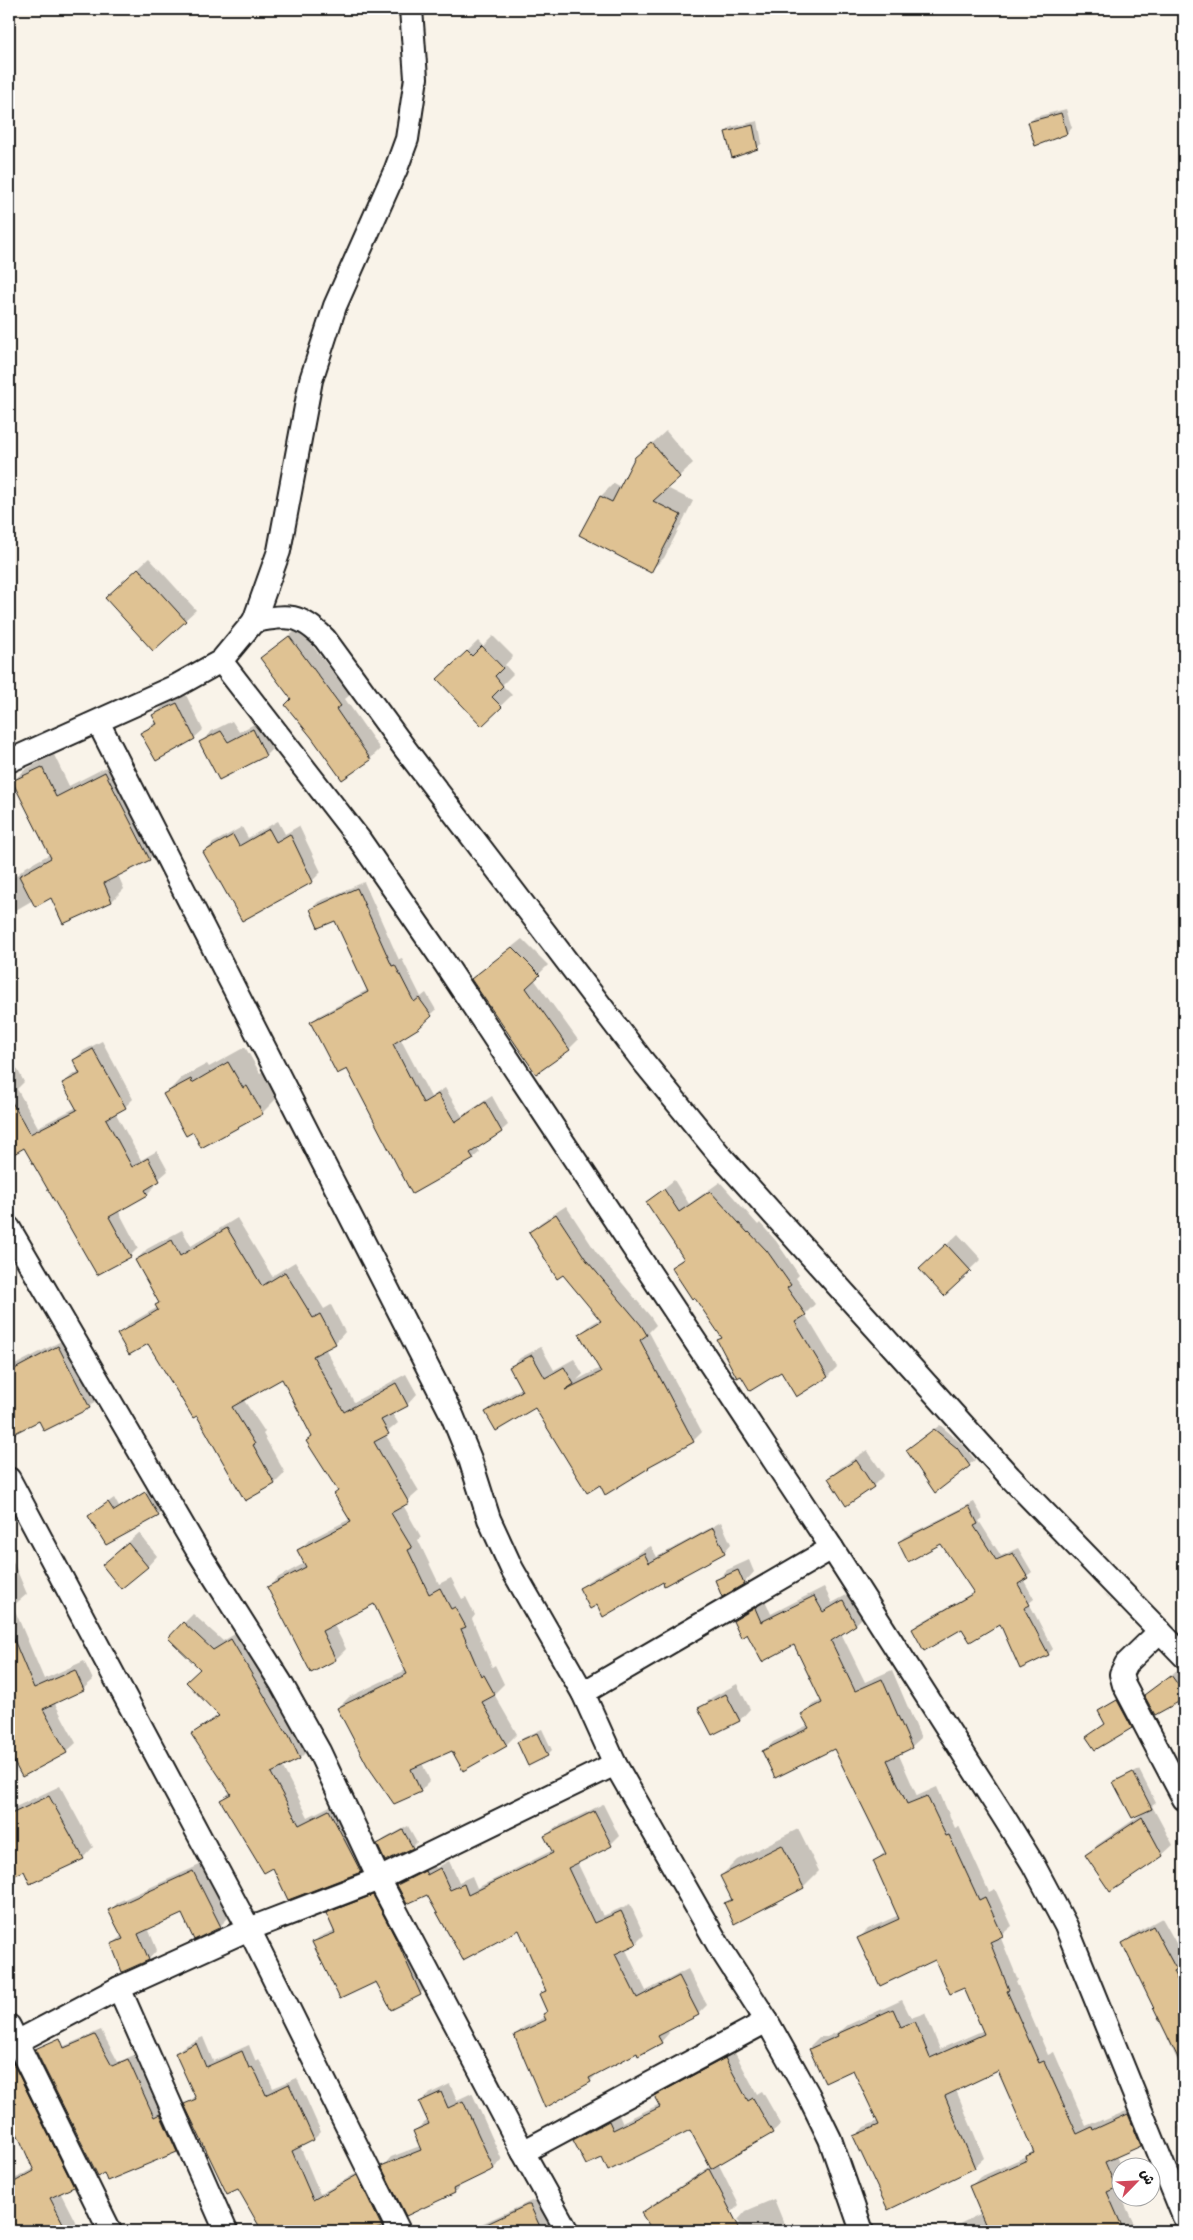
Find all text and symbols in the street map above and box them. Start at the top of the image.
north arrow [1110,2158,1160,2208]
text: ش [1137,2166,1158,2187]

